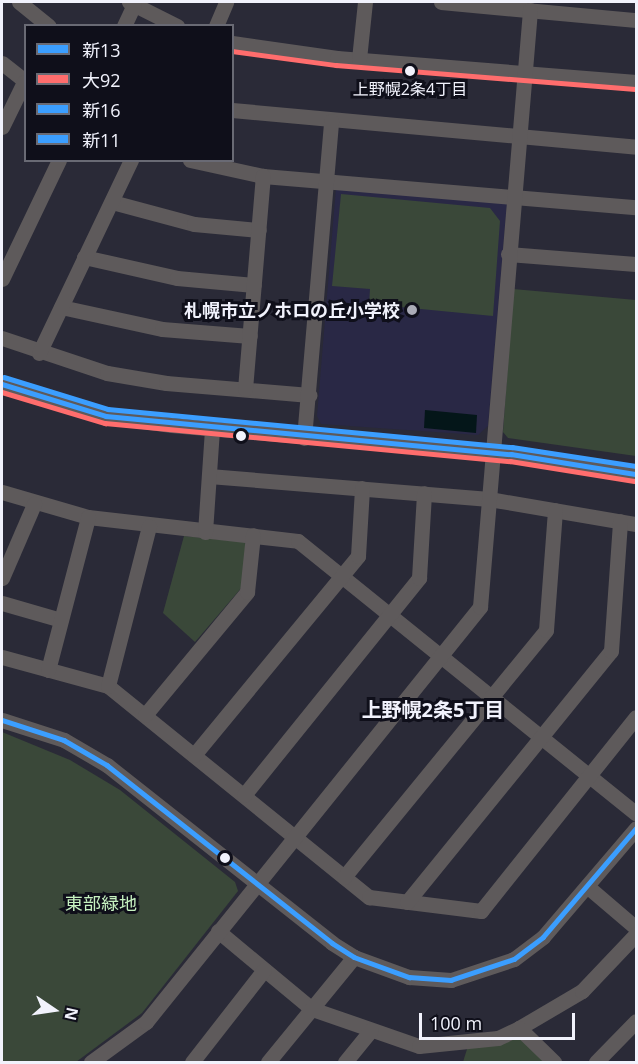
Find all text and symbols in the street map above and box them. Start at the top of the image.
legend [24,24,234,162]
text: 新13 [82,38,121,62]
marker: 上野幌2条4丁目 [404,65,416,77]
text: 大92 [82,68,121,92]
place label: 上野幌2条4丁目 [353,79,467,99]
text: 新16 [82,98,121,122]
text: 新11 [82,128,121,152]
place label: 札幌市立ノホロの丘小学校 [184,299,400,321]
marker: 札幌市立ノホロの丘小学校 [405,303,419,317]
unlabelled marker [235,430,247,442]
district label: 上野幌2条5丁目 [362,697,504,721]
unlabelled marker [219,852,231,864]
park label: 東部緑地 [65,892,137,914]
north arrow [24,980,84,1040]
scale bar [422,1001,578,1039]
text: N [59,1005,84,1023]
text: 100 m [430,1011,482,1035]

